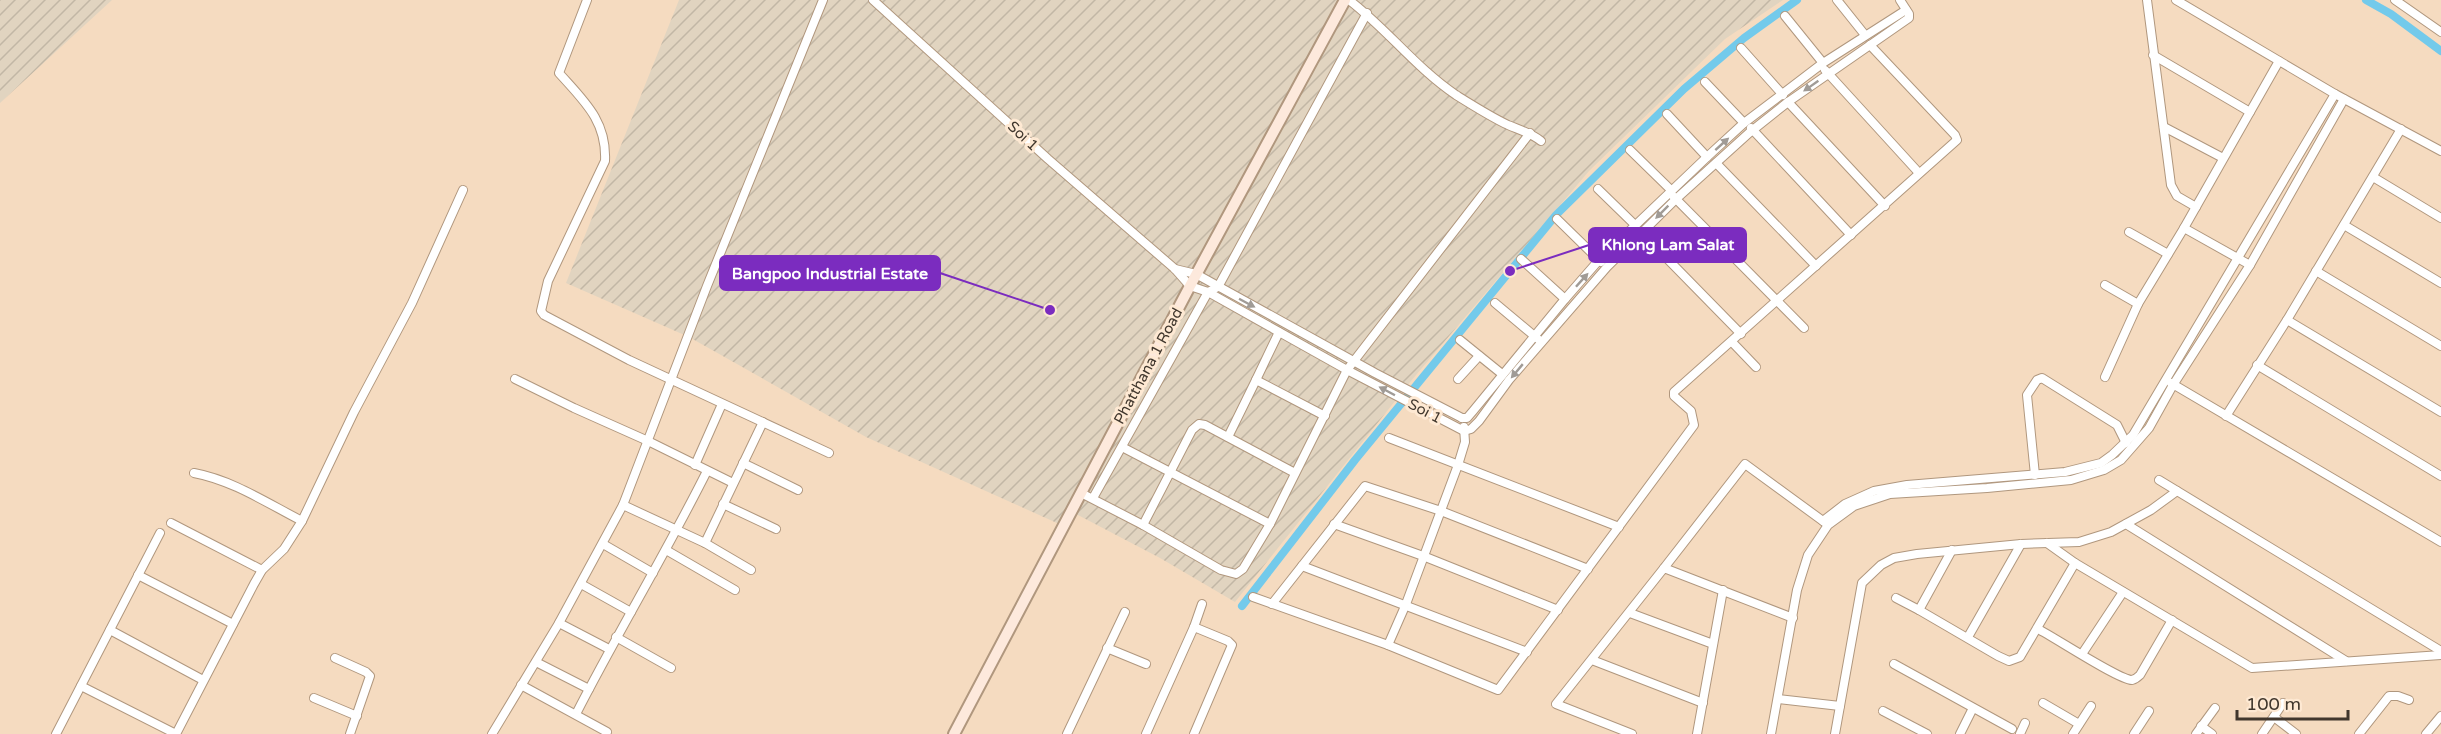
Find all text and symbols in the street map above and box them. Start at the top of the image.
one-way arrow [1803,80,1819,92]
street label: Soi 1 [1004,117,1042,155]
one-way arrow [1714,137,1729,151]
one-way arrow [1656,205,1670,219]
callout: Khlong Lam Salat [1589,228,1746,262]
text: Khlong Lam Salat [1602,235,1735,255]
callout: Bangpoo Industrial Estate [720,256,940,290]
text: Bangpoo Industrial Estate [732,264,928,284]
one-way arrow [1575,273,1588,288]
one-way arrow [1238,297,1256,307]
street label: Phatthana 1 Road [1110,305,1186,427]
one-way arrow [1510,363,1523,379]
one-way arrow [1378,386,1395,396]
street label: Soi 1 [1405,395,1445,427]
scale bar [2237,683,2348,721]
text: 100 m [2246,693,2301,715]

